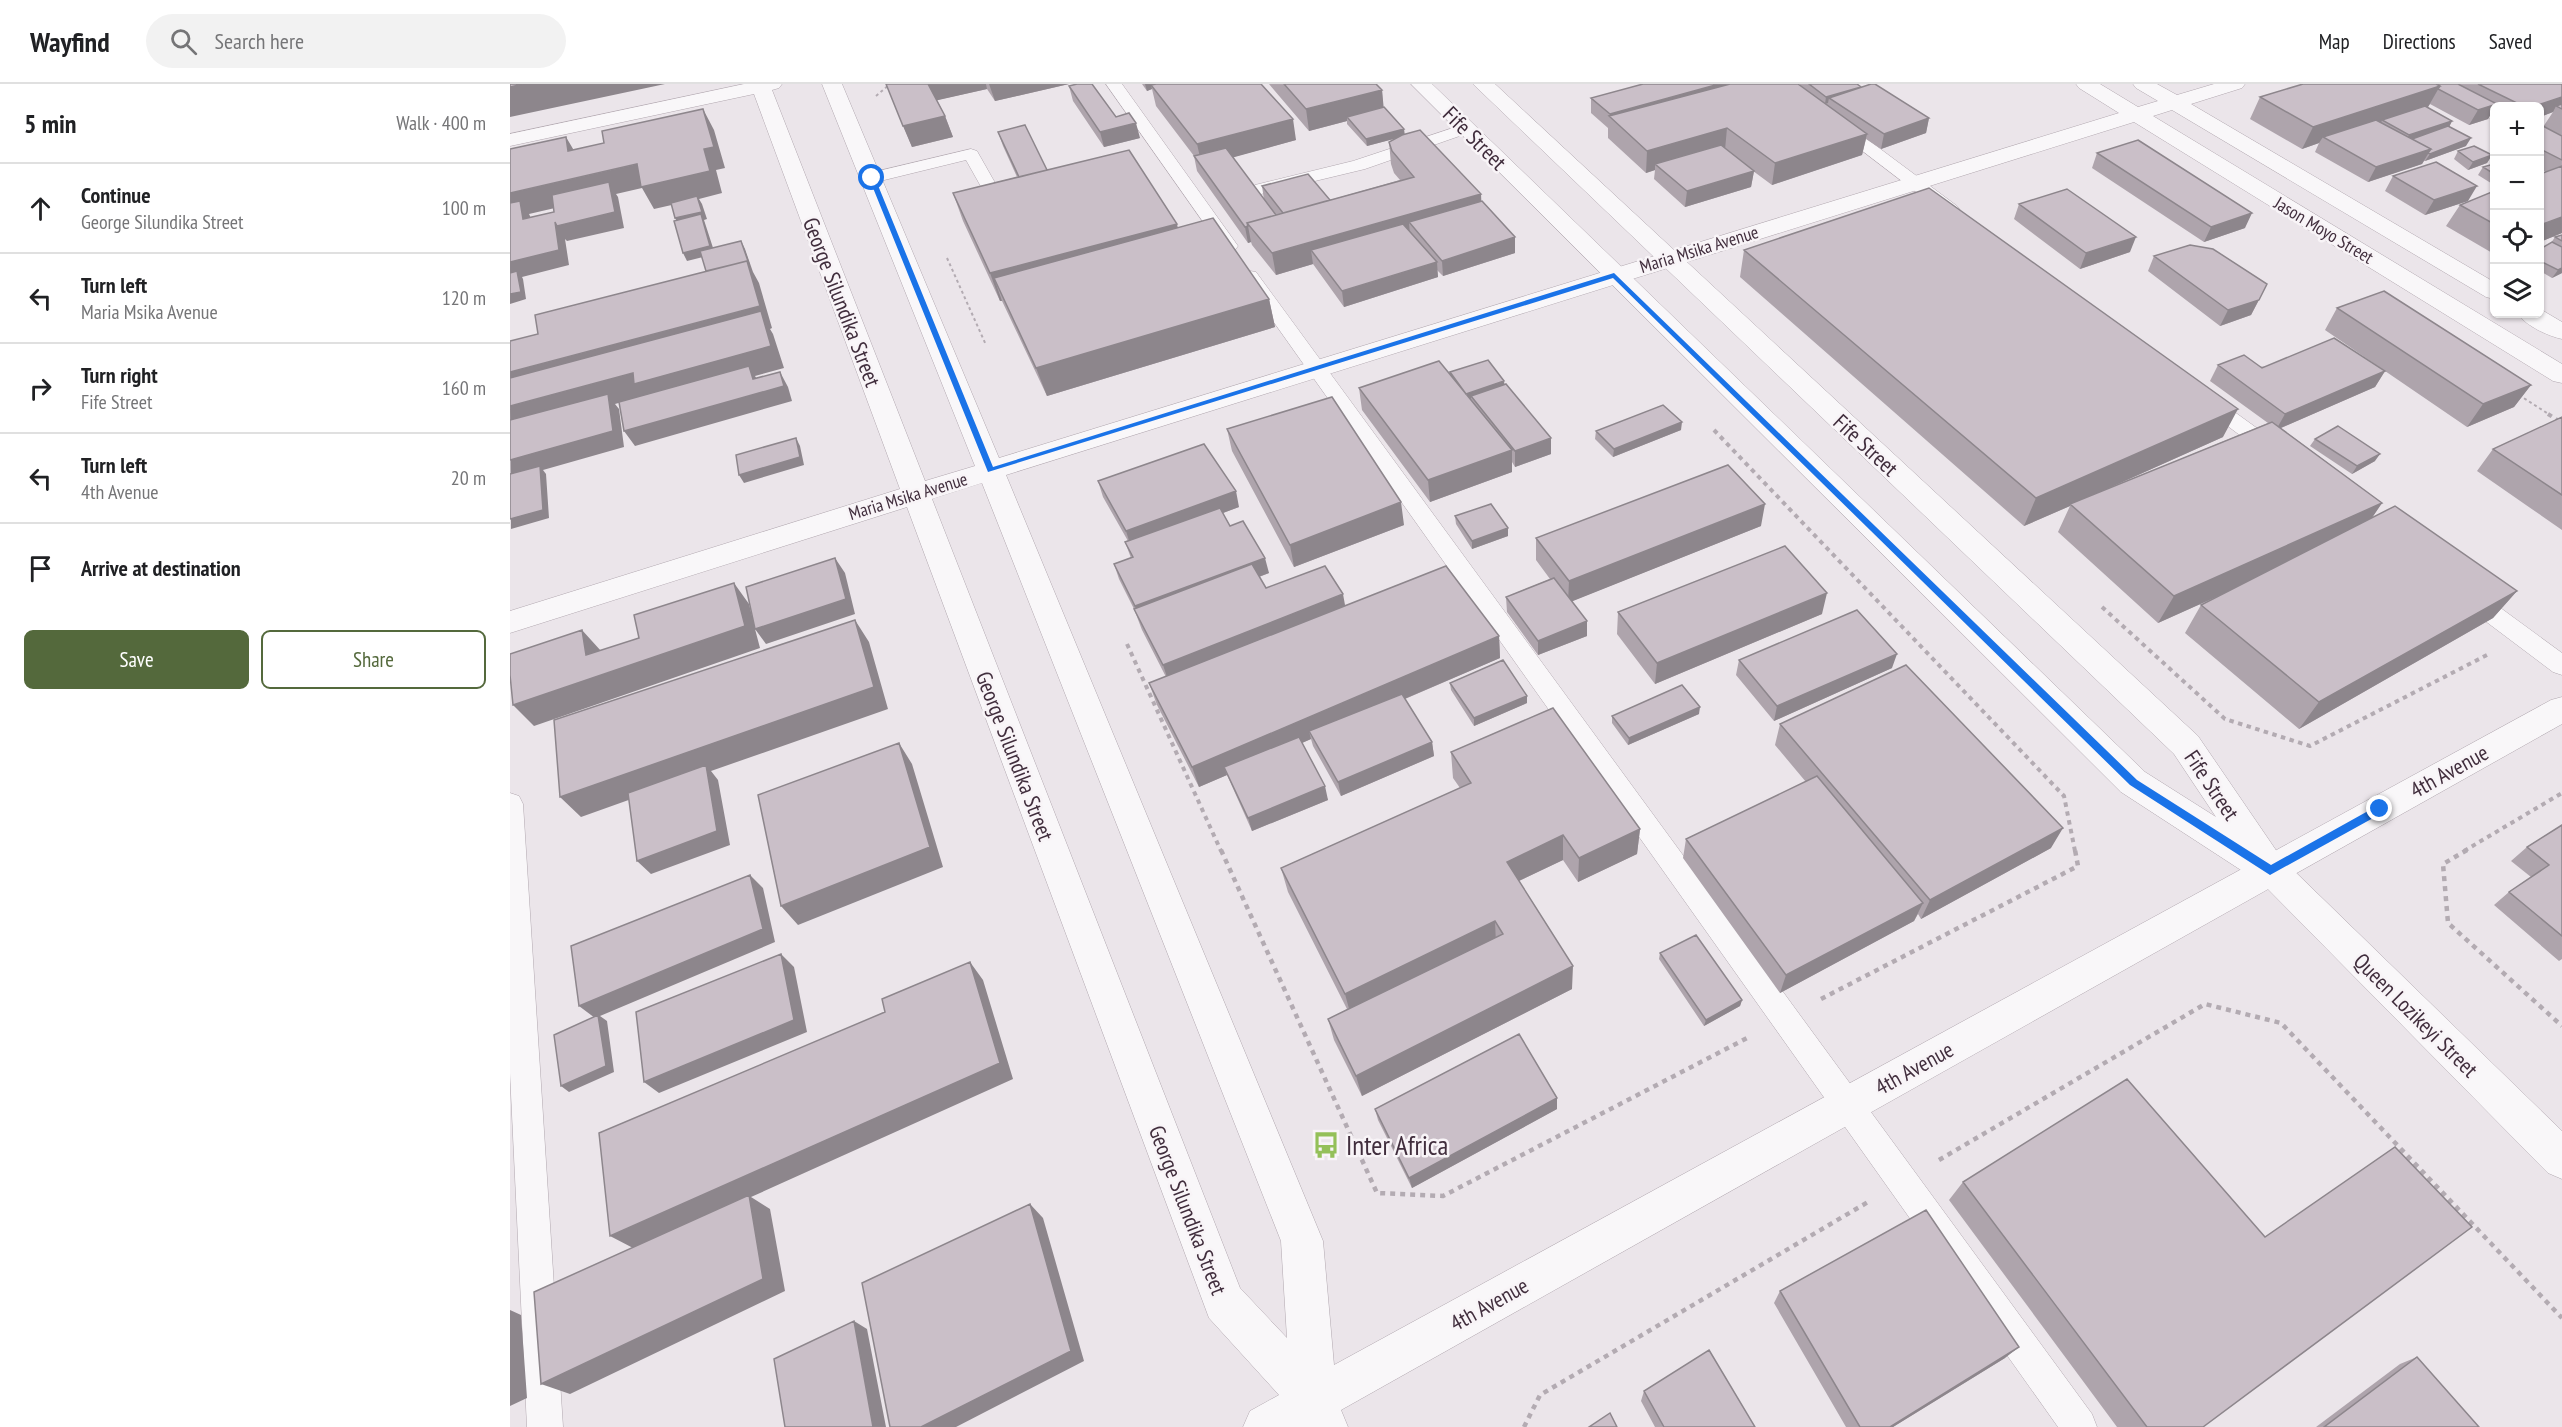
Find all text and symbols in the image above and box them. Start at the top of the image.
search box [146,14,566,68]
text: Wayfind [30,23,110,60]
icon: search [167,25,200,58]
text: Search here [215,27,304,55]
text: Map [2319,28,2350,55]
text: Directions [2383,28,2456,55]
text: Saved [2489,28,2532,55]
street label: Fife Street [1437,100,1513,176]
map controls [2490,102,2544,318]
button: + [2490,102,2544,156]
text: 5 min [24,107,77,140]
text: Walk · 400 m [396,110,486,136]
button: − [2490,156,2544,210]
route start [858,164,884,190]
text: Continue [81,181,151,209]
street label: Jason Moyo Street [2269,191,2378,269]
icon: ahead [24,192,57,225]
text: 100 m [442,195,486,221]
text: George Silundika Street [81,209,244,235]
button: locate [2490,210,2544,264]
street label: George Silundika Street [797,213,887,391]
street label: Maria Msika Avenue [1637,220,1761,278]
button: layers [2490,264,2544,318]
text: Turn left [81,271,147,299]
icon: left [24,282,57,315]
text: 120 m [442,285,486,311]
text: Maria Msika Avenue [81,299,218,325]
text: Turn right [81,361,158,389]
icon: right [24,372,57,405]
text: 160 m [442,375,486,401]
text: Fife Street [81,389,152,415]
street label: Fife Street [1828,408,1904,482]
text: Turn left [81,451,147,479]
icon: left [24,462,57,495]
text: 20 m [451,465,486,491]
street label: Maria Msika Avenue [846,467,970,525]
text: 4th Avenue [81,479,159,505]
icon: arrive [24,552,57,585]
text: Arrive at destination [81,554,241,582]
button: Save [24,630,249,689]
button: Share [261,630,486,689]
street label: George Silundika Street [970,667,1060,845]
street label: 4th Avenue [2405,738,2493,804]
street label: Fife Street [2178,745,2246,825]
route end [2366,795,2392,821]
street label: Queen Lozikeyi Street [2348,947,2484,1083]
street label: 4th Avenue [1870,1035,1958,1101]
street label: George Silundika Street [1143,1121,1233,1299]
place label: Inter Africa [1346,1128,1448,1162]
bus stop icon: Inter Africa [1311,1130,1341,1160]
street label: 4th Avenue [1445,1271,1533,1337]

